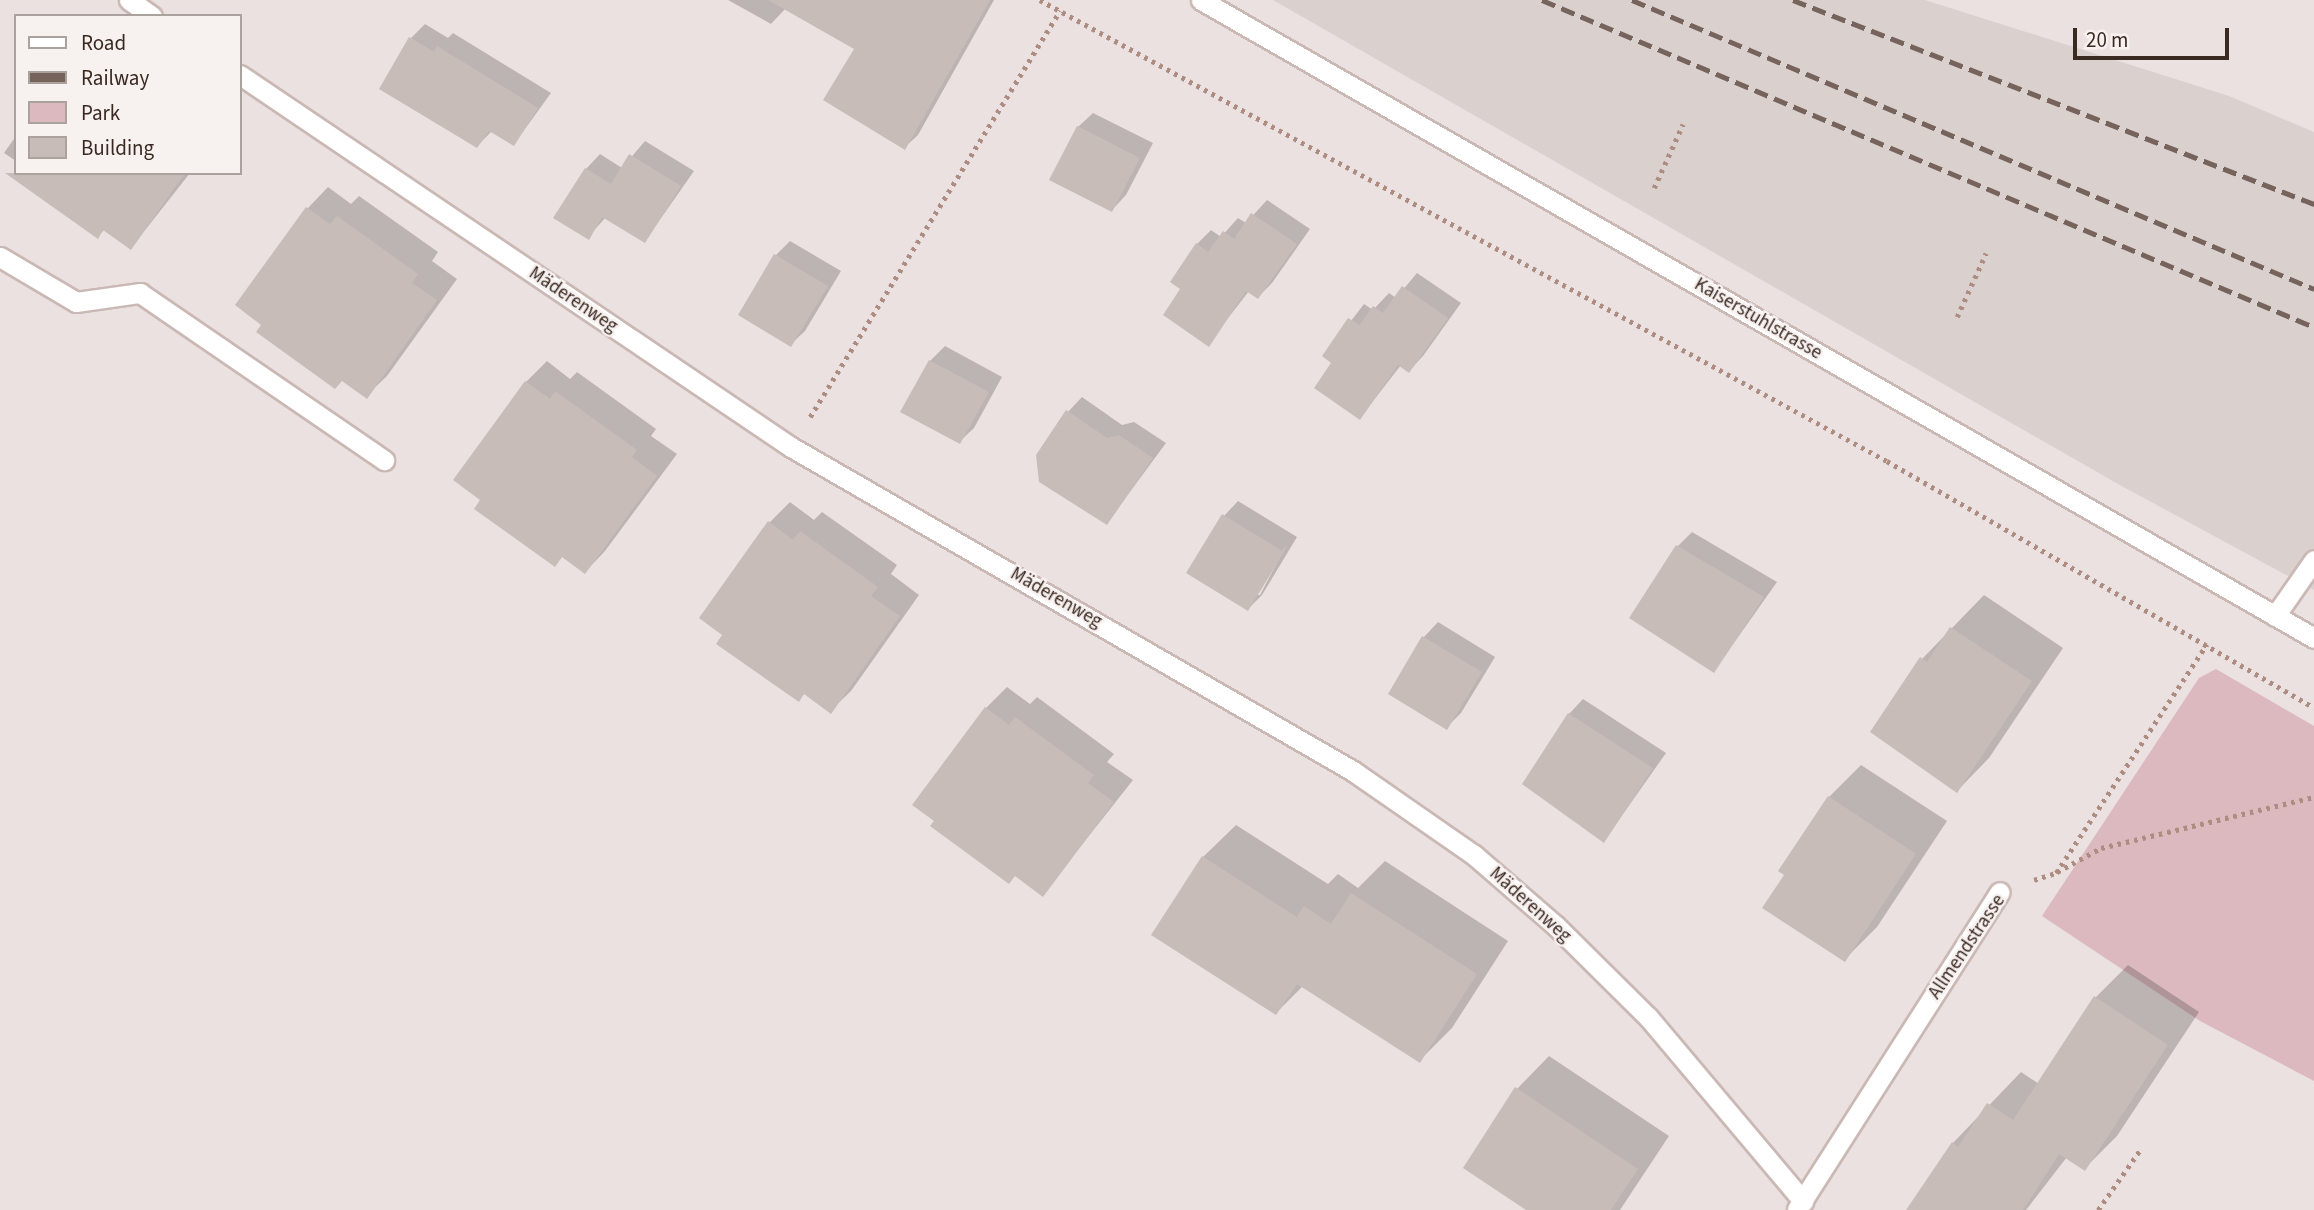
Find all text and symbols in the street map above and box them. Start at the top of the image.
legend [14,14,242,175]
scale bar [2076,14,2232,58]
text: 20 m [2086,25,2128,55]
text: Road [81,28,126,58]
text: Railway [81,63,149,93]
text: Park [81,98,120,128]
text: Building [81,133,154,163]
street label: Mäderenweg [524,262,622,338]
street label: Kaiserstuhlstrasse [1690,273,1826,365]
street label: Mäderenweg [1006,563,1106,633]
street label: Mäderenweg [1484,862,1576,948]
street label: Allmendstrasse [1924,890,2010,1004]

